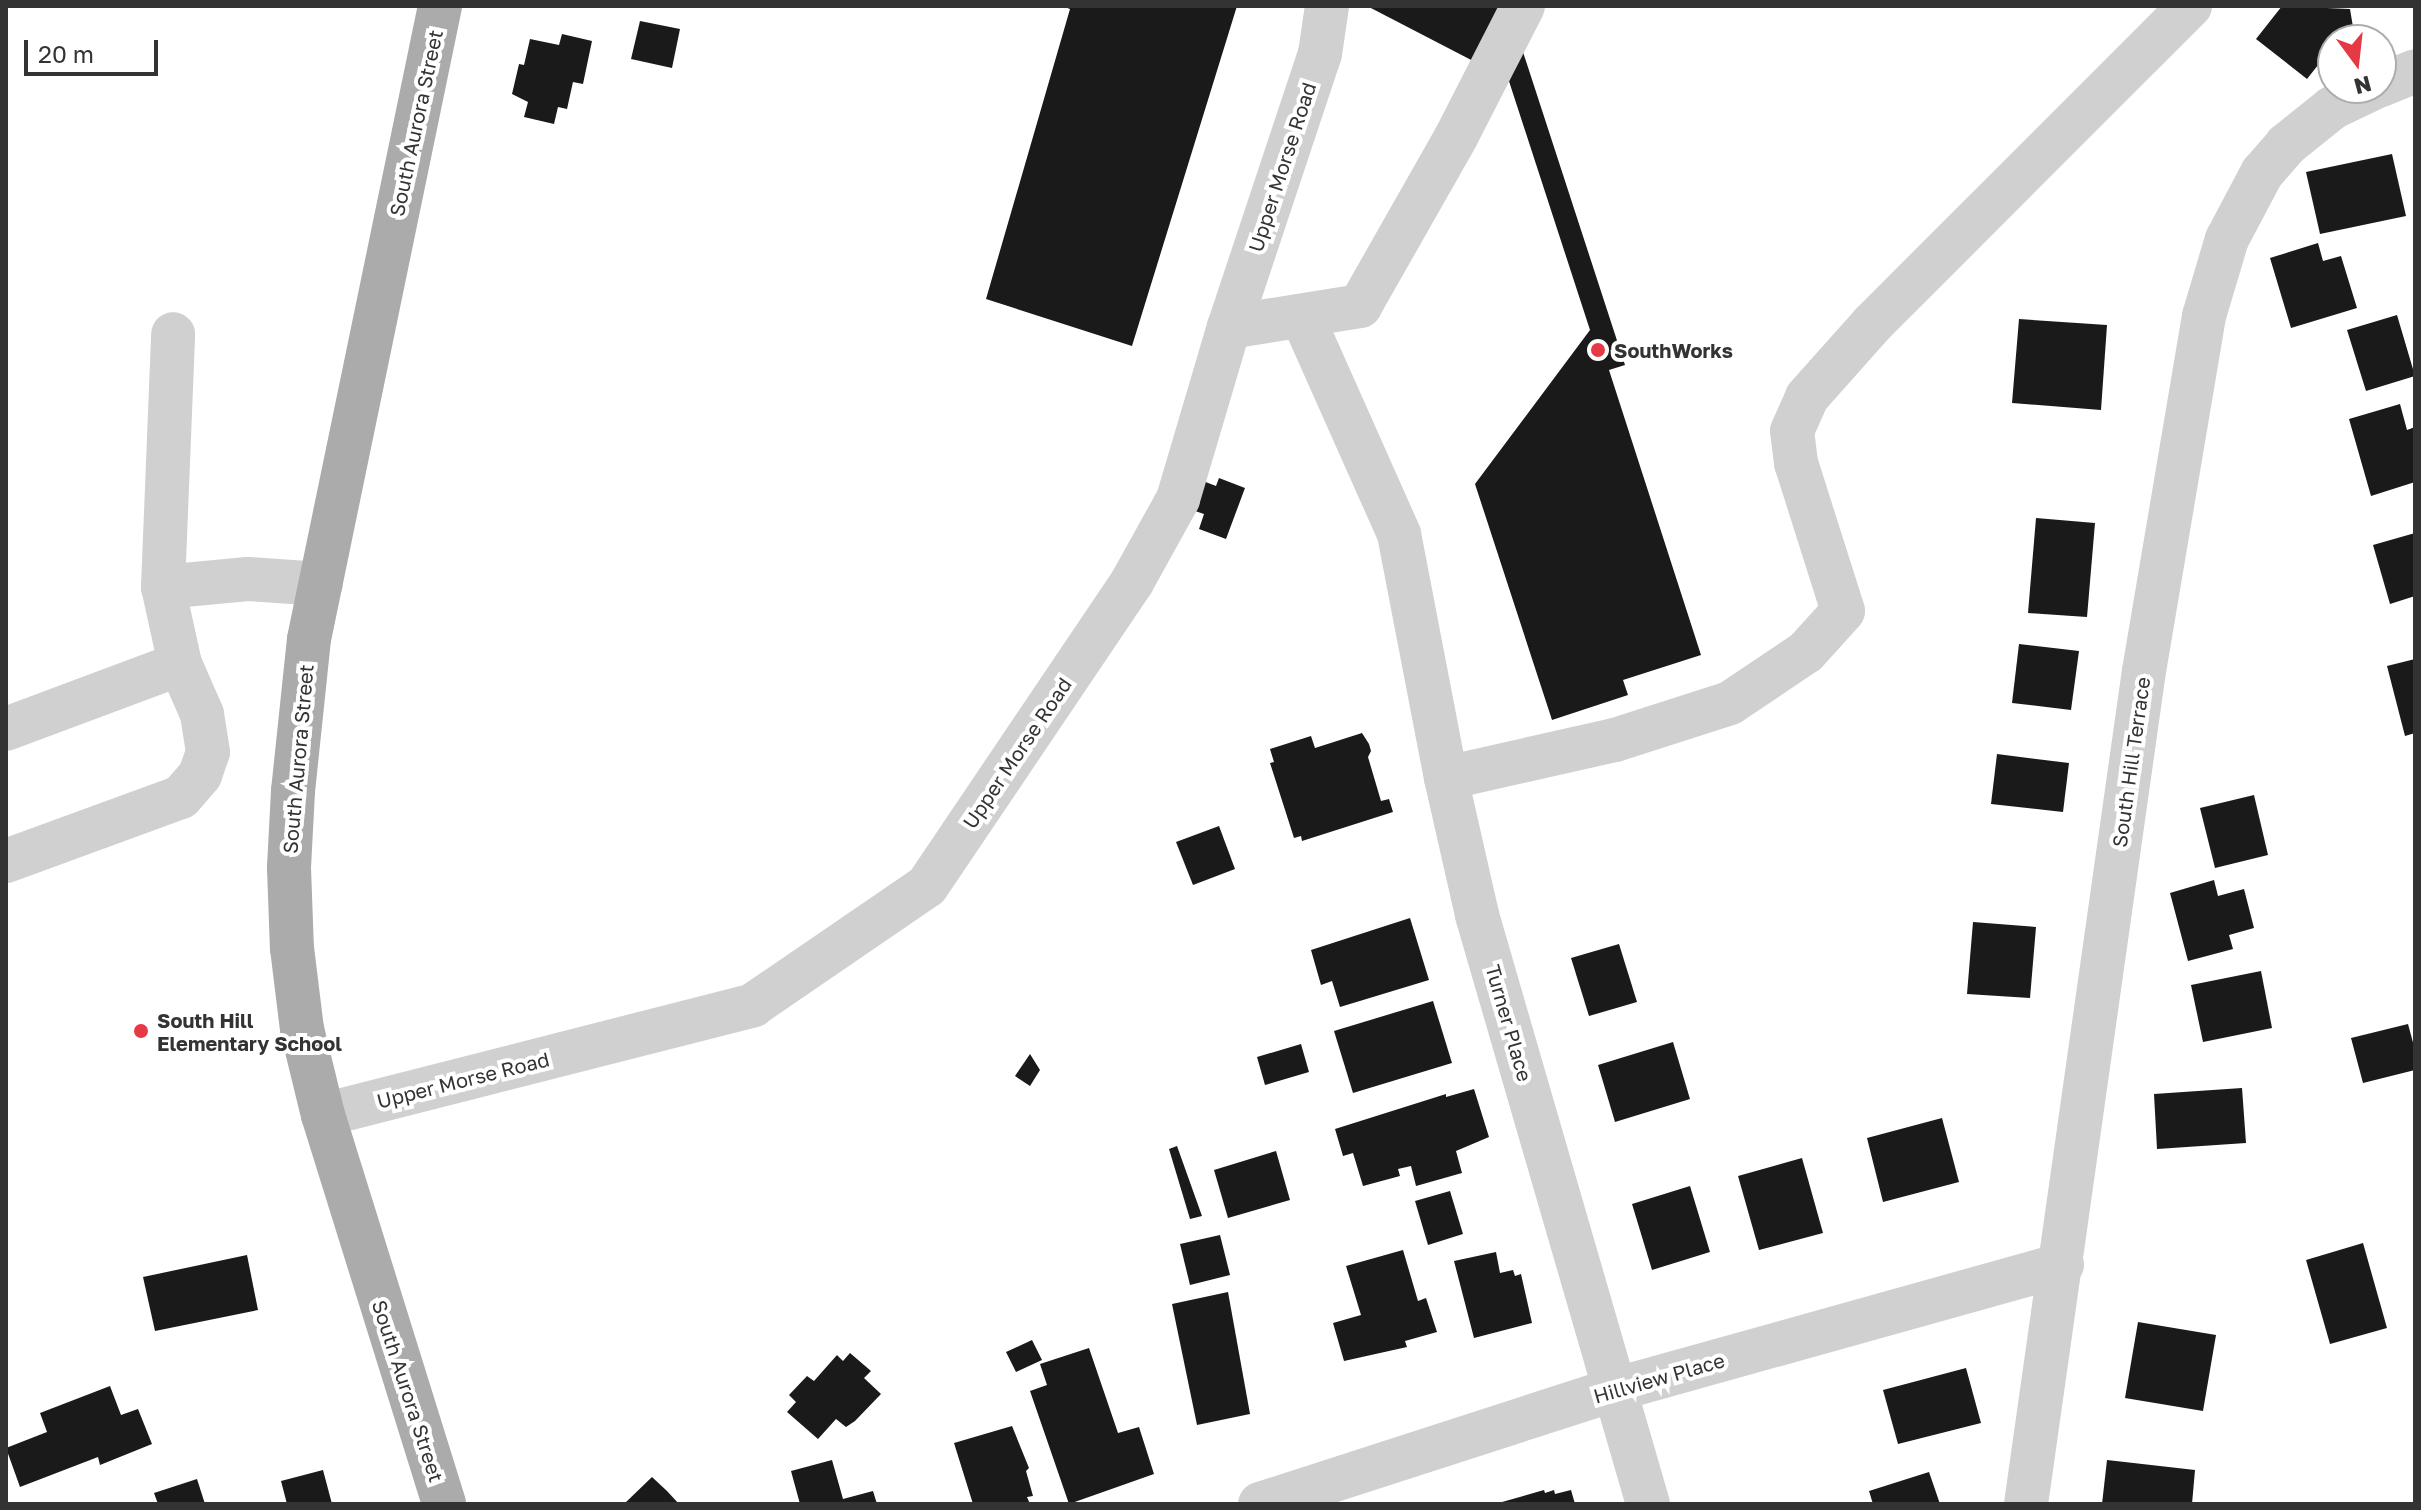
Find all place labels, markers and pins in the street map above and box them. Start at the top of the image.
place label: SouthWorks [1614,338,1733,362]
marker: SouthWorks [1589,341,1607,359]
place label: South Hill Elementary School [157,1008,342,1055]
marker: South Hill Elementary School [132,1022,150,1040]

